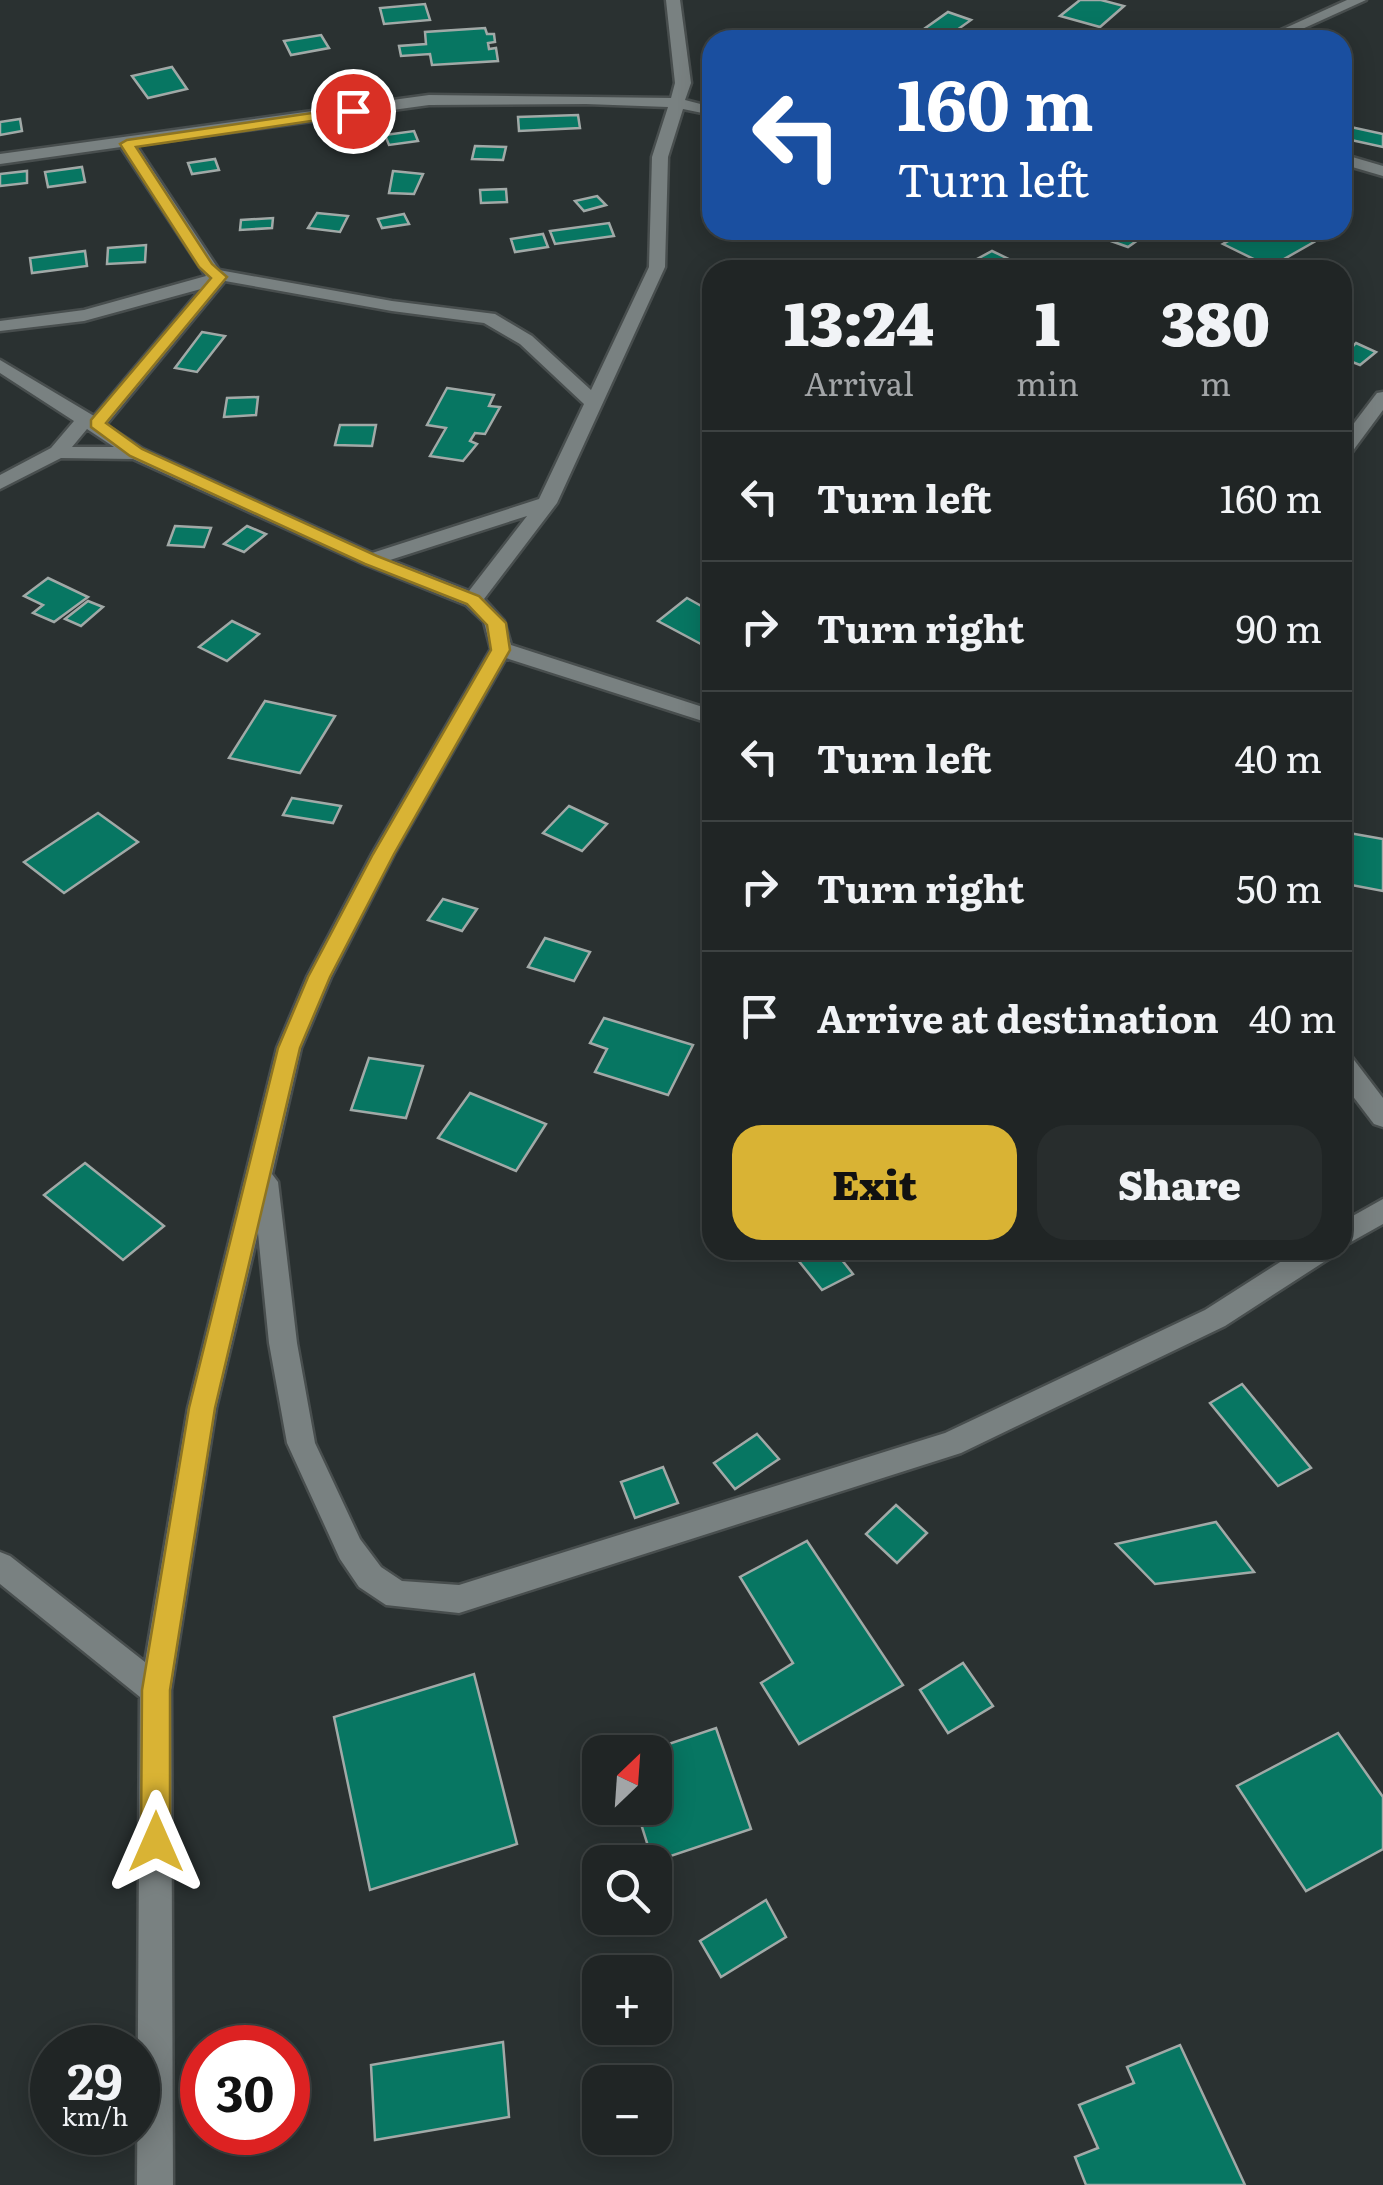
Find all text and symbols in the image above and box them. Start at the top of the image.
text: 160 m [897,49,1094,153]
pin [311,69,396,154]
icon: left [732,70,862,200]
icon: arrive [326,84,381,139]
text: Turn left [897,144,1089,211]
text: 13:24 [784,275,934,364]
text: 1 [1035,275,1060,364]
text: 380 [1161,275,1270,364]
text: Arrival [804,358,914,406]
text: min [1016,358,1079,406]
text: m [1200,358,1231,406]
text: Turn left [817,468,992,525]
text: 160 m [1220,468,1322,525]
icon: left [732,469,787,524]
text: Turn right [817,598,1024,655]
text: 90 m [1236,598,1322,655]
icon: right [732,599,787,654]
text: Turn left [817,728,992,785]
text: 40 m [1235,728,1322,785]
icon: left [732,729,787,784]
text: Turn right [817,858,1024,915]
text: 50 m [1236,858,1322,915]
icon: right [732,859,787,914]
text: Arrive at destination [817,988,1219,1045]
text: 40 m [1249,988,1336,1045]
icon: arrive [732,989,787,1044]
button: Exit [732,1125,1017,1240]
button: Share [1037,1125,1322,1240]
north arrow [582,1735,672,1825]
map controls [582,1735,672,2155]
position arrow [104,1790,208,1894]
button: search [582,1845,672,1935]
button: + [582,1955,672,2045]
speed limit sign: 30 [180,2025,310,2155]
text: 29 [67,2041,123,2115]
button: − [582,2065,672,2155]
text: km/h [62,2097,128,2134]

